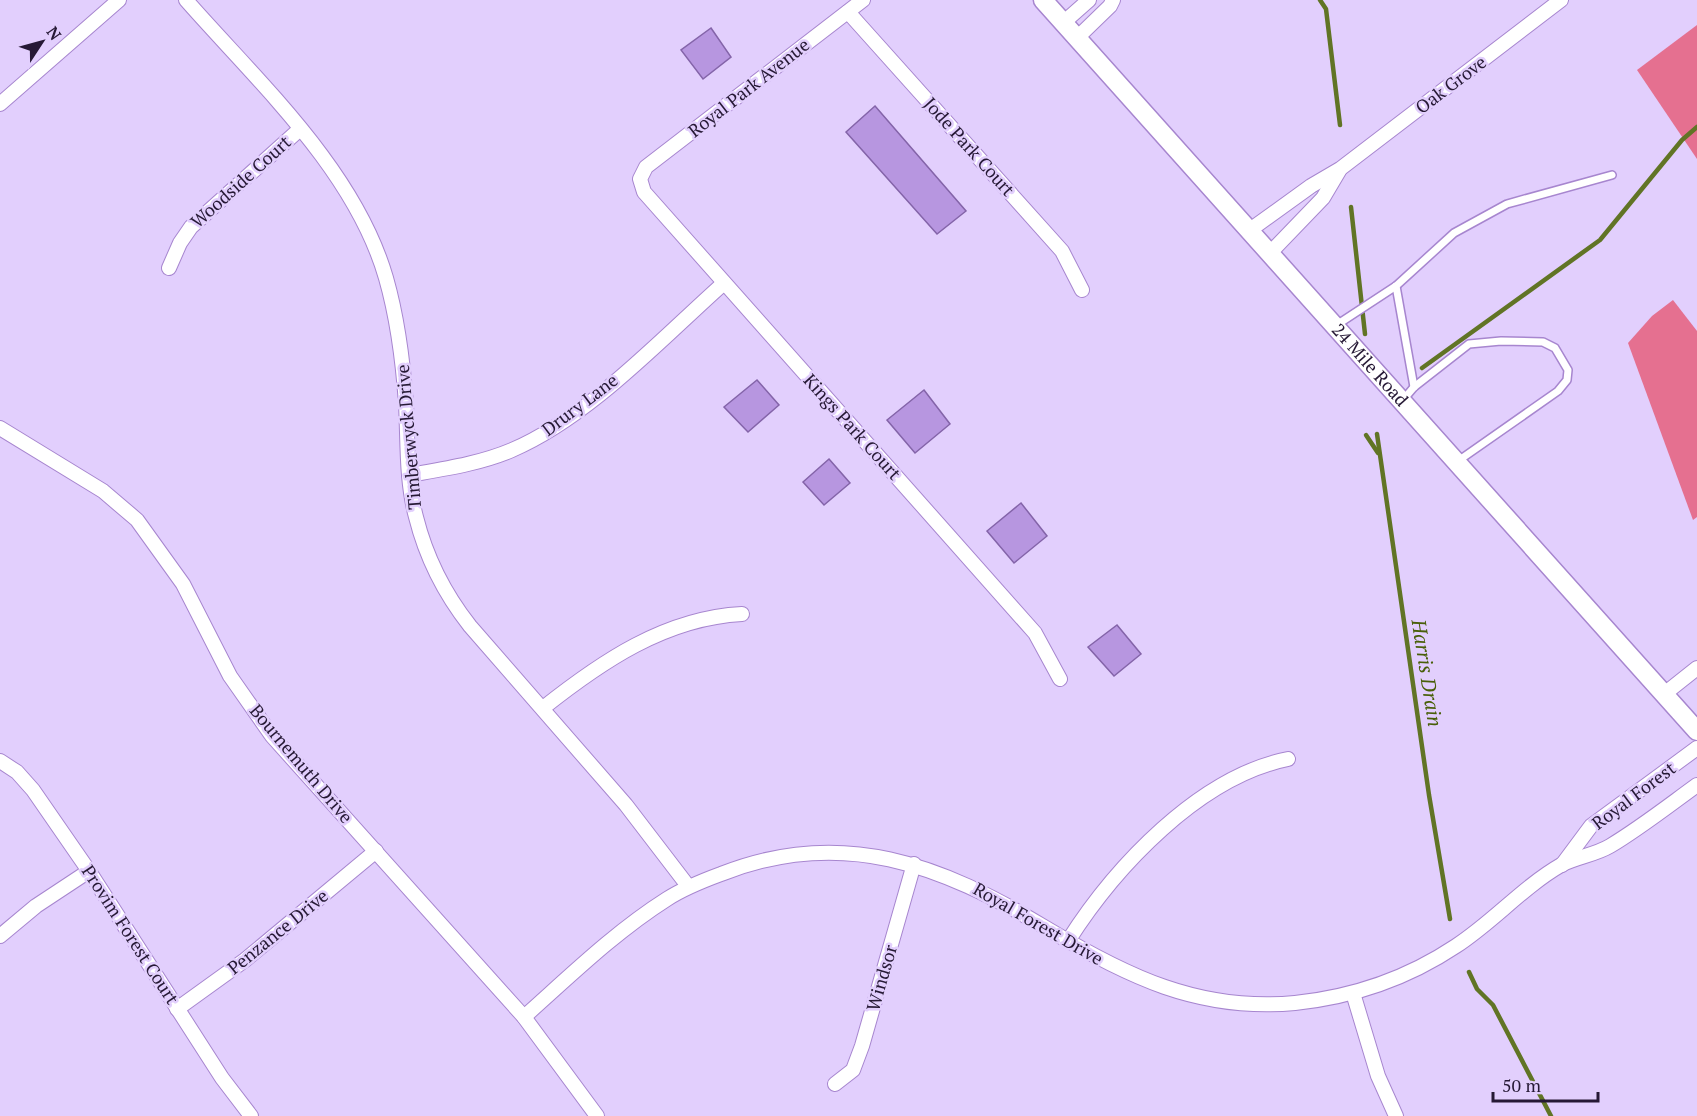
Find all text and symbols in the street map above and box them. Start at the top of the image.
north arrow [12,12,72,72]
text: N [42,22,67,45]
street label: Royal Park Avenue [683,32,814,142]
street label: Oak Grove [1410,50,1491,119]
street label: Jode Park Court [919,92,1021,201]
street label: Woodside Court [185,130,296,233]
street label: 24 Mile Road [1327,318,1414,411]
street label: Timberwyck Drive [390,364,426,511]
street label: Drury Lane [536,368,622,441]
street label: Kings Park Court [799,368,907,485]
water label: Harris Drain [1406,616,1449,729]
street label: Bournemuth Drive [245,699,359,828]
street label: Royal Forest [1587,756,1680,835]
street label: Provim Forest Court [77,860,185,1009]
street label: Royal Forest Drive [969,876,1108,970]
street label: Penzance Drive [222,883,333,979]
street label: Windsor [860,942,902,1014]
scale bar [1493,1065,1598,1103]
text: 50 m [1502,1073,1542,1097]

